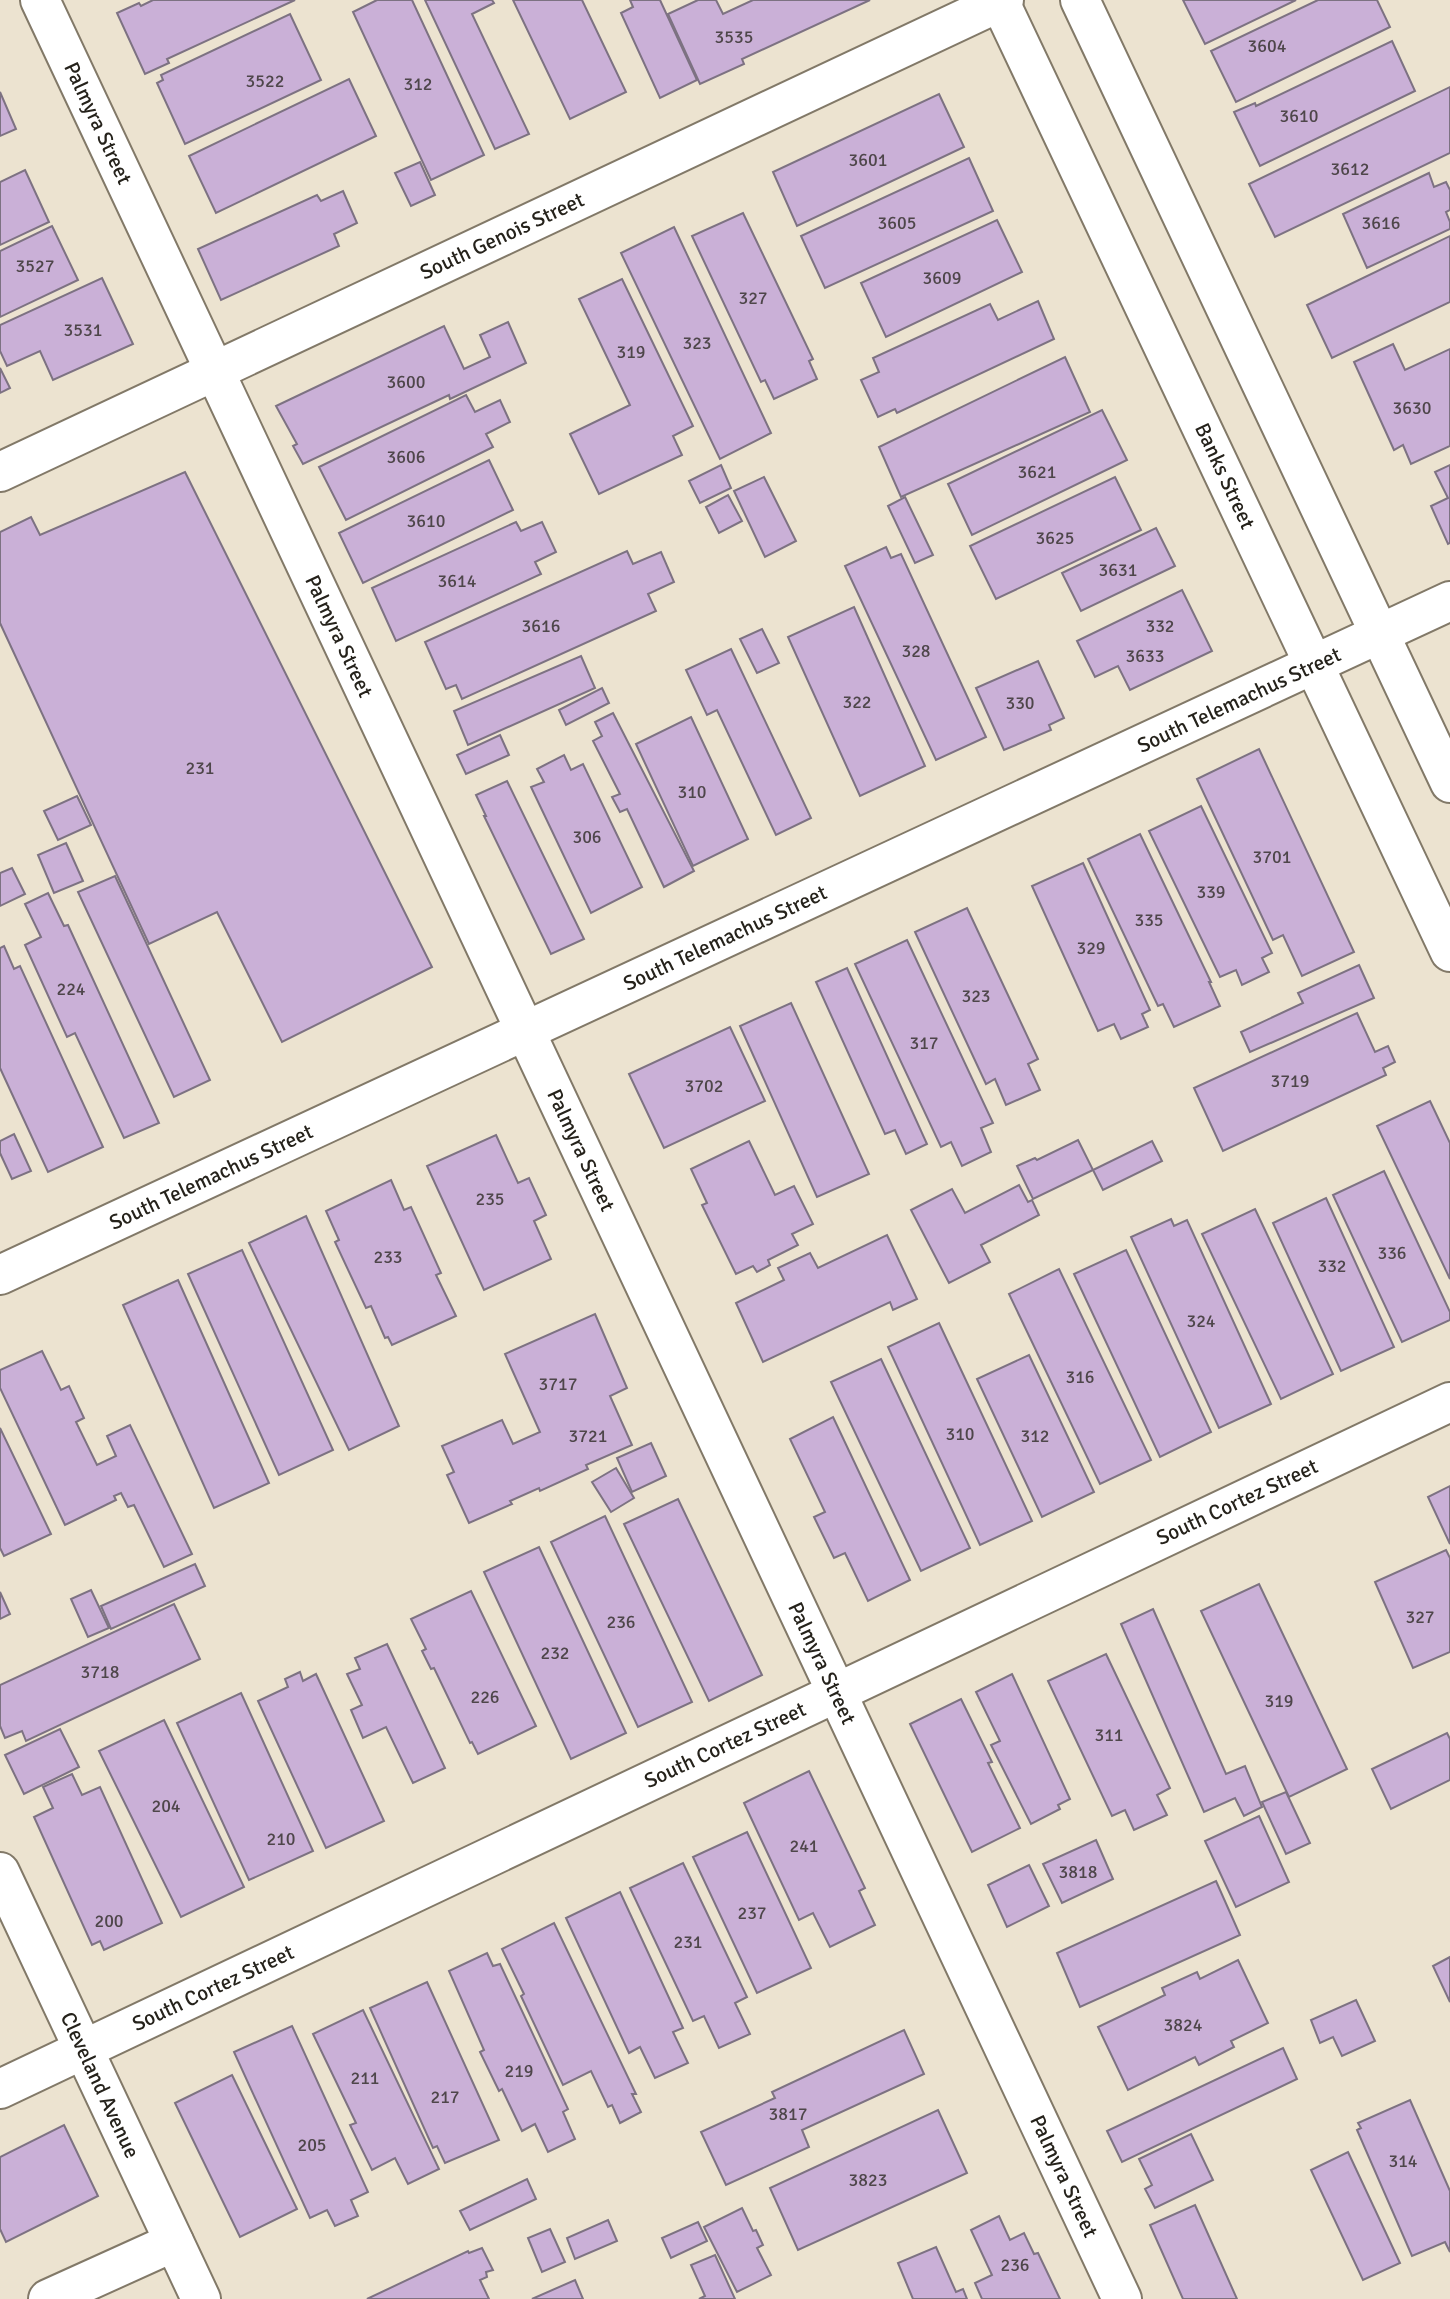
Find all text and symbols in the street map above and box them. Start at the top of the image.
house number: 3535 [715,26,753,48]
house number: 3604 [1248,35,1287,57]
street label: Palmyra Street [58,58,138,188]
house number: 3522 [246,70,284,92]
house number: 312 [403,73,433,95]
house number: 3610 [1280,105,1318,127]
house number: 3601 [849,149,887,171]
house number: 3612 [1331,158,1369,180]
street label: South Genois Street [416,187,588,285]
house number: 3605 [878,212,916,234]
house number: 3616 [1362,212,1400,234]
house number: 3527 [16,255,54,277]
house number: 3609 [923,267,961,289]
house number: 327 [738,287,768,309]
house number: 3531 [64,319,102,341]
house number: 323 [682,332,712,354]
house number: 319 [616,341,646,363]
house number: 3600 [387,371,425,393]
house number: 3630 [1393,397,1431,419]
street label: Banks Street [1189,419,1261,533]
house number: 3606 [387,446,425,468]
house number: 3621 [1018,461,1056,483]
house number: 3610 [407,510,445,532]
house number: 3625 [1036,527,1074,549]
house number: 3631 [1099,559,1137,581]
house number: 3614 [438,570,477,592]
street label: Palmyra Street [299,571,379,701]
house number: 3616 [522,615,560,637]
house number: 332 [1145,615,1175,637]
house number: 328 [901,640,931,662]
street label: South Telemachus Street [1133,641,1345,759]
house number: 3633 [1126,645,1164,667]
house number: 322 [842,691,872,713]
house number: 330 [1005,692,1035,714]
house number: 231 [185,757,215,779]
house number: 310 [677,781,707,803]
house number: 306 [572,826,602,848]
house number: 3701 [1253,846,1291,868]
street label: South Telemachus Street [619,879,831,997]
house number: 339 [1196,881,1226,903]
house number: 335 [1134,909,1164,931]
house number: 329 [1076,937,1106,959]
house number: 224 [56,978,86,1000]
house number: 323 [961,985,991,1007]
house number: 317 [909,1032,939,1054]
house number: 3719 [1271,1070,1309,1092]
house number: 3702 [685,1075,723,1097]
street label: Palmyra Street [541,1085,621,1215]
street label: South Telemachus Street [105,1118,317,1236]
house number: 235 [475,1188,505,1210]
house number: 336 [1377,1242,1407,1264]
house number: 233 [373,1246,403,1268]
house number: 332 [1317,1255,1347,1277]
house number: 324 [1186,1310,1216,1332]
house number: 316 [1065,1366,1095,1388]
house number: 3717 [539,1373,577,1395]
house number: 310 [945,1423,975,1445]
house number: 3721 [569,1425,607,1447]
house number: 312 [1020,1425,1050,1447]
street label: South Cortez Street [1152,1453,1322,1551]
street label: Palmyra Street [782,1598,862,1728]
house number: 327 [1405,1606,1435,1628]
house number: 236 [606,1611,636,1633]
house number: 232 [540,1642,570,1664]
house number: 3718 [81,1661,119,1683]
house number: 226 [470,1686,500,1708]
house number: 319 [1264,1690,1294,1712]
street label: South Cortez Street [640,1696,810,1794]
house number: 311 [1094,1724,1124,1746]
house number: 204 [151,1795,181,1817]
house number: 210 [266,1828,296,1850]
house number: 241 [789,1835,819,1857]
house number: 3818 [1059,1861,1097,1883]
house number: 237 [737,1902,767,1924]
house number: 200 [94,1910,124,1932]
house number: 231 [673,1931,703,1953]
street label: South Cortez Street [128,1939,298,2037]
street label: Cleveland Avenue [55,2008,145,2162]
house number: 3824 [1164,2014,1203,2036]
house number: 219 [504,2060,534,2082]
house number: 211 [350,2067,380,2089]
house number: 217 [430,2086,460,2108]
house number: 3817 [769,2103,807,2125]
street label: Palmyra Street [1024,2111,1104,2241]
house number: 205 [297,2134,327,2156]
house number: 314 [1388,2150,1418,2172]
house number: 3823 [849,2169,887,2191]
house number: 236 [1000,2254,1030,2276]

